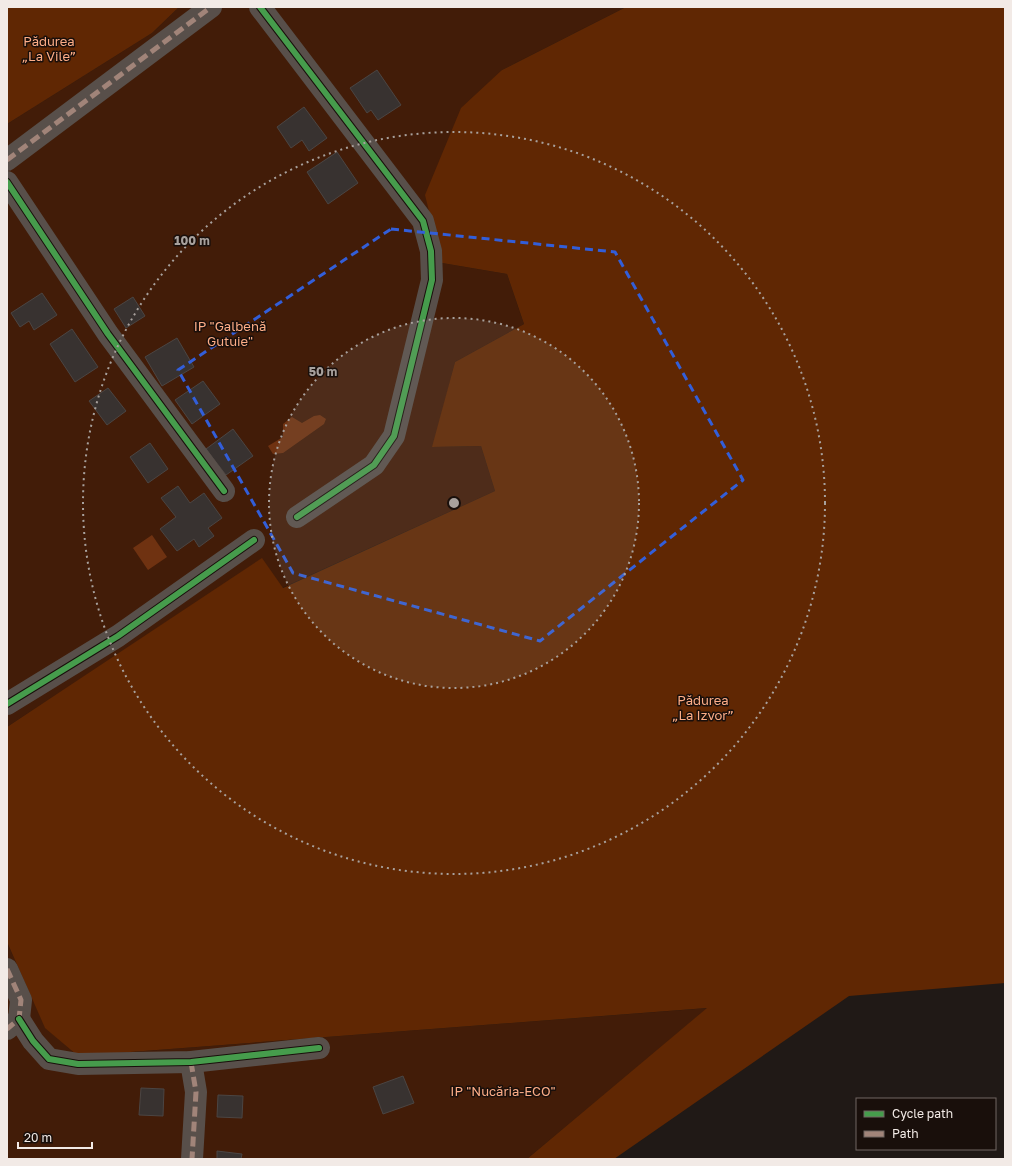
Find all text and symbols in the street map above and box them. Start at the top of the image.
park label: Pădurea „La Vile” [22,33,76,64]
text: 100 m [174,233,210,248]
park label: IP "Galbenă Gutuie" [194,318,266,349]
text: 50 m [309,364,337,379]
centre of rings [447,496,461,510]
park label: Pădurea „La Izvor” [672,692,734,723]
park label: IP "Nucăria-ECO" [450,1083,556,1099]
legend [856,1098,996,1150]
text: Cycle path [892,1106,953,1121]
scale bar [18,1124,92,1150]
text: Path [892,1126,919,1141]
text: 20 m [24,1130,52,1145]

